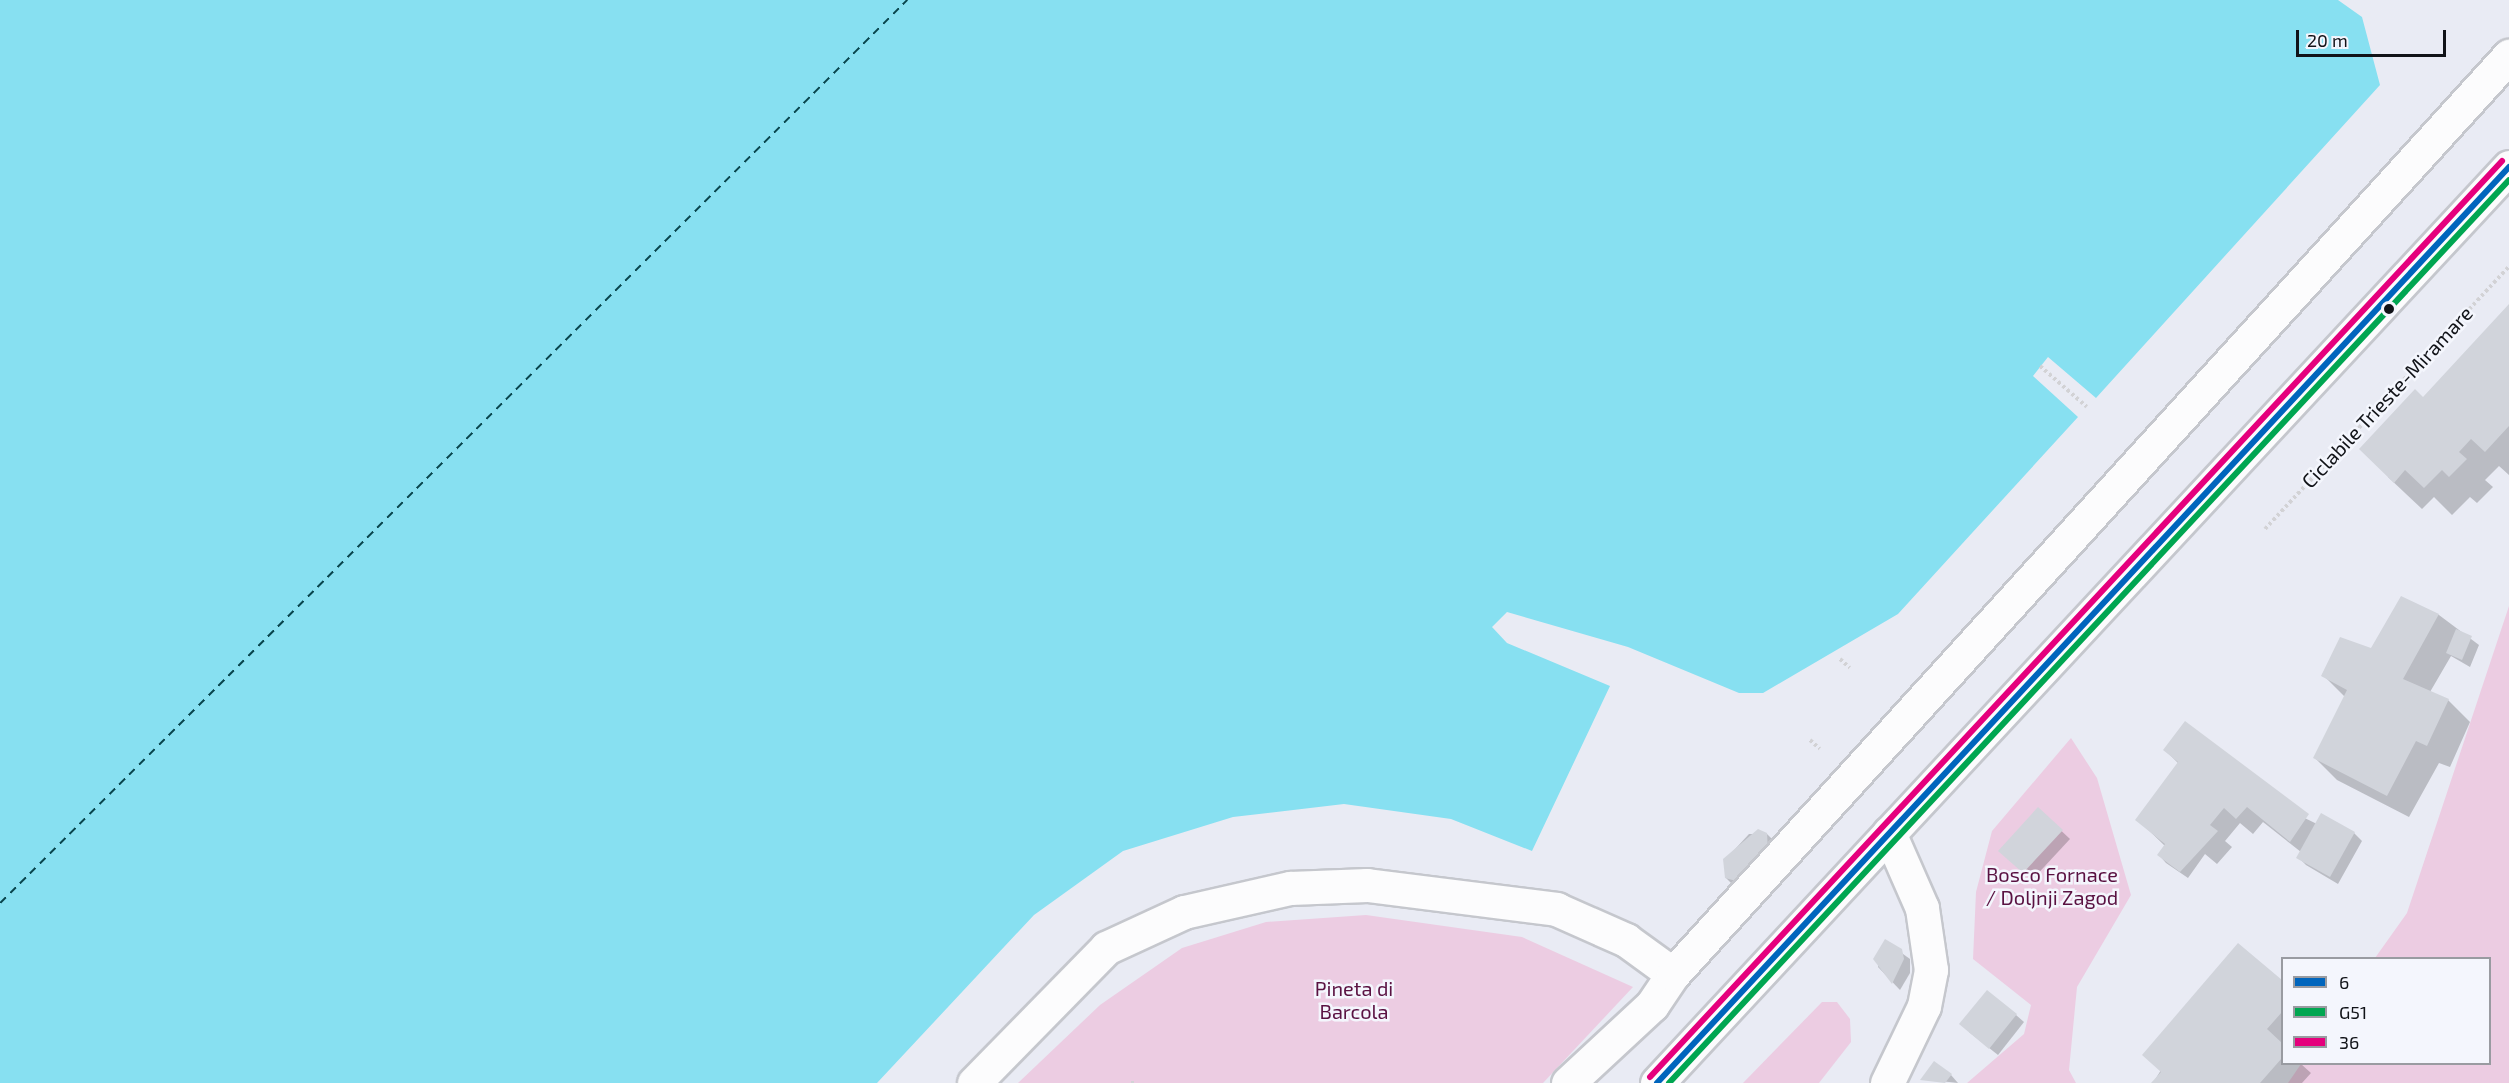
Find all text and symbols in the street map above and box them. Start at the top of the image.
scale bar [2299,18,2449,56]
text: 20 m [2307,29,2348,51]
street label: Ciclabile Trieste-Miramare [2296,301,2478,493]
unlabelled marker [2383,303,2395,315]
park label: Bosco Fornace / Doljnji Zagod [1986,862,2118,909]
legend [2281,957,2491,1065]
text: 6 [2339,971,2349,993]
park label: Pineta di Barcola [1315,976,1393,1023]
text: G51 [2339,1001,2367,1023]
text: 36 [2339,1031,2359,1053]

